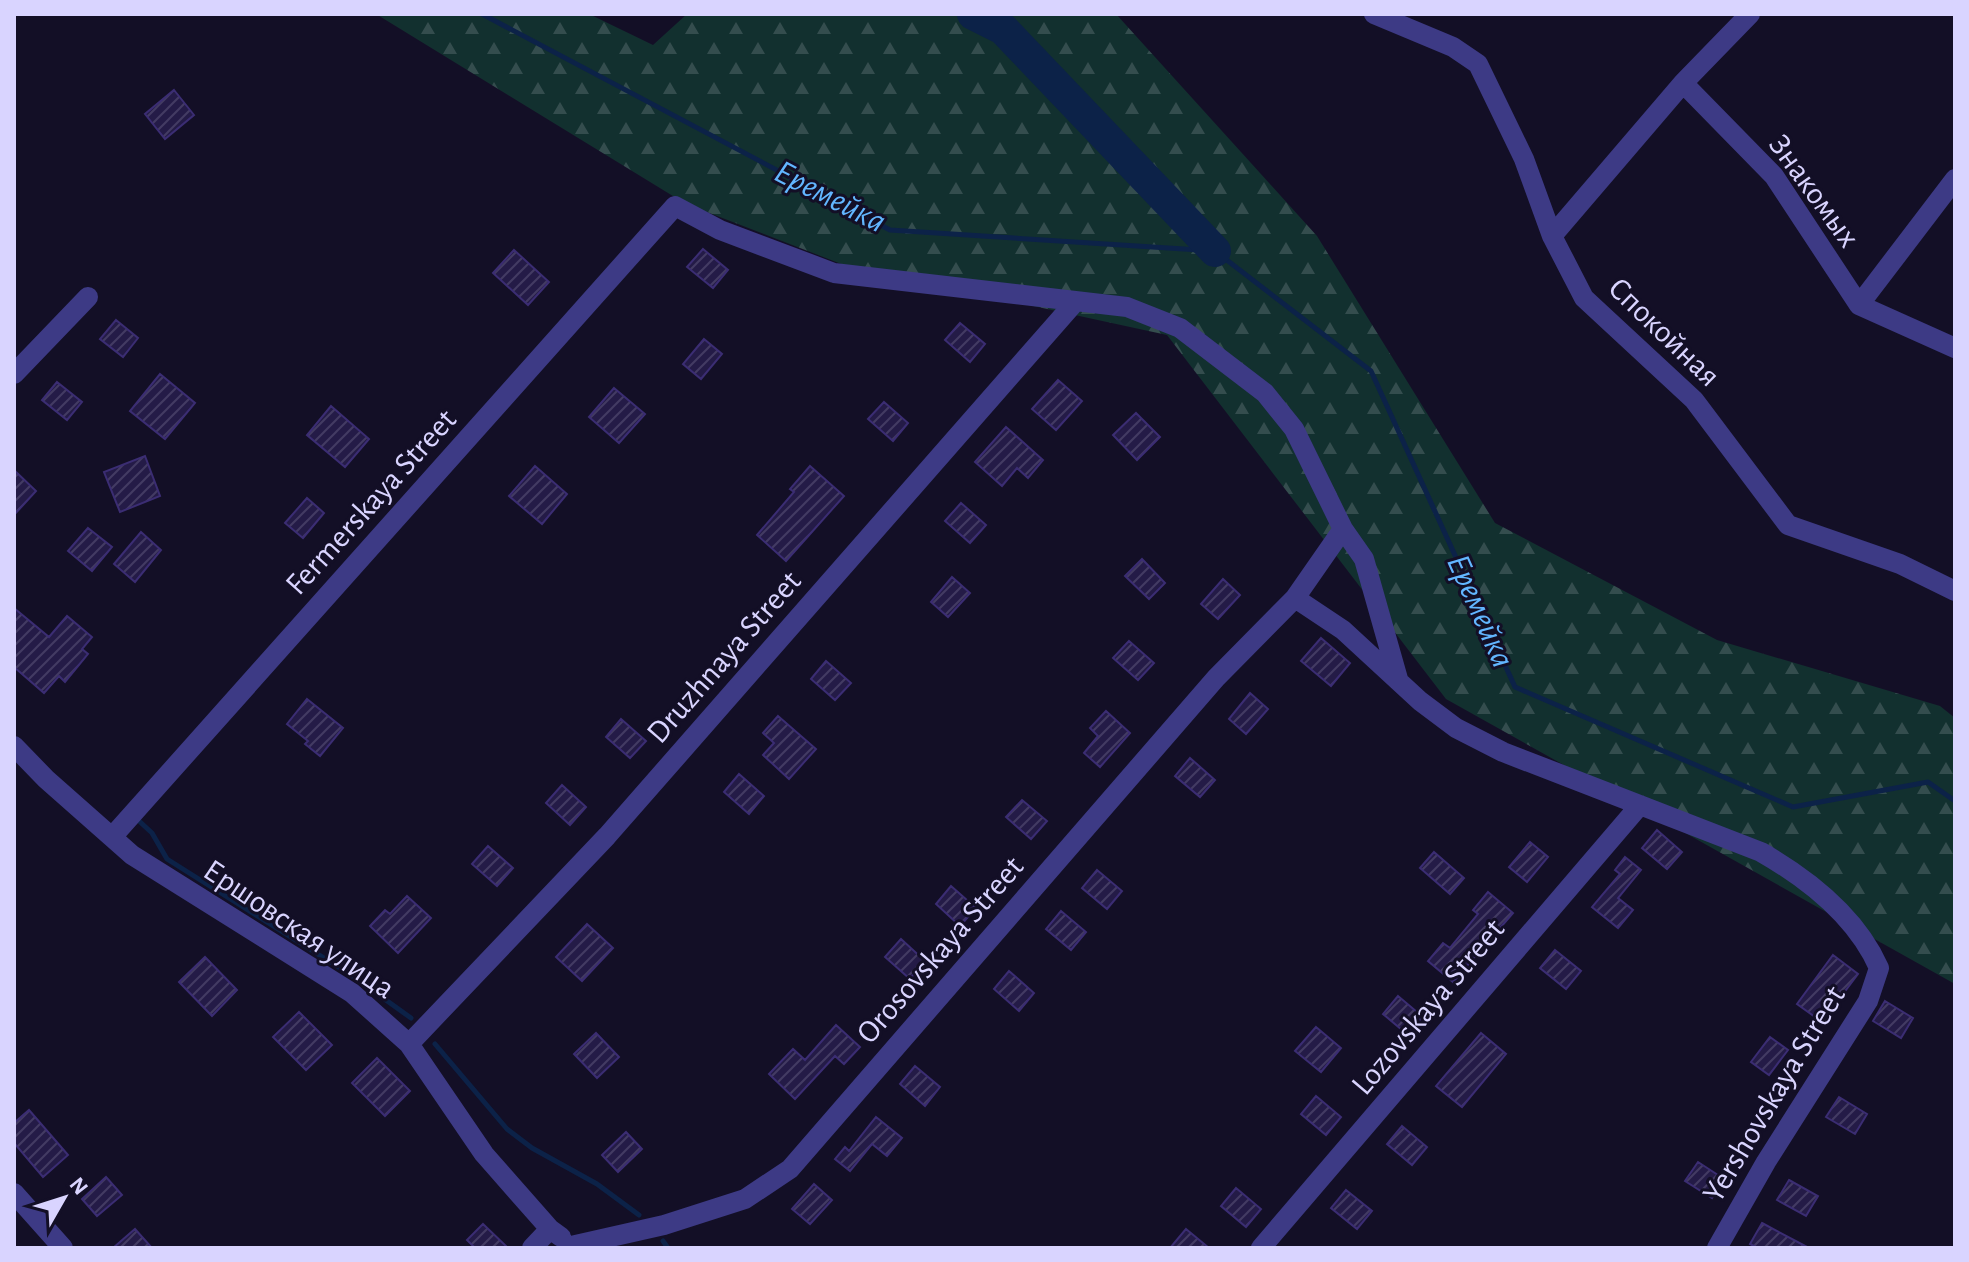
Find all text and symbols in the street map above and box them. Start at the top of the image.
street label: Знакомых [1763,129,1865,253]
water label: Еремейка [769,155,891,239]
street label: Спокойная [1602,271,1726,393]
street label: Fermerskaya Street [280,403,462,601]
water label: Еремейка [1440,549,1520,673]
street label: Druzhnaya Street [641,565,807,749]
street label: Orosovskaya Street [851,851,1029,1049]
street label: Ершовская улица [198,853,400,1005]
street label: Lozovskaya Street [1346,913,1510,1101]
street label: Yershovskaya Street [1697,980,1851,1208]
north arrow [24,1158,104,1238]
text: N [65,1173,92,1199]

